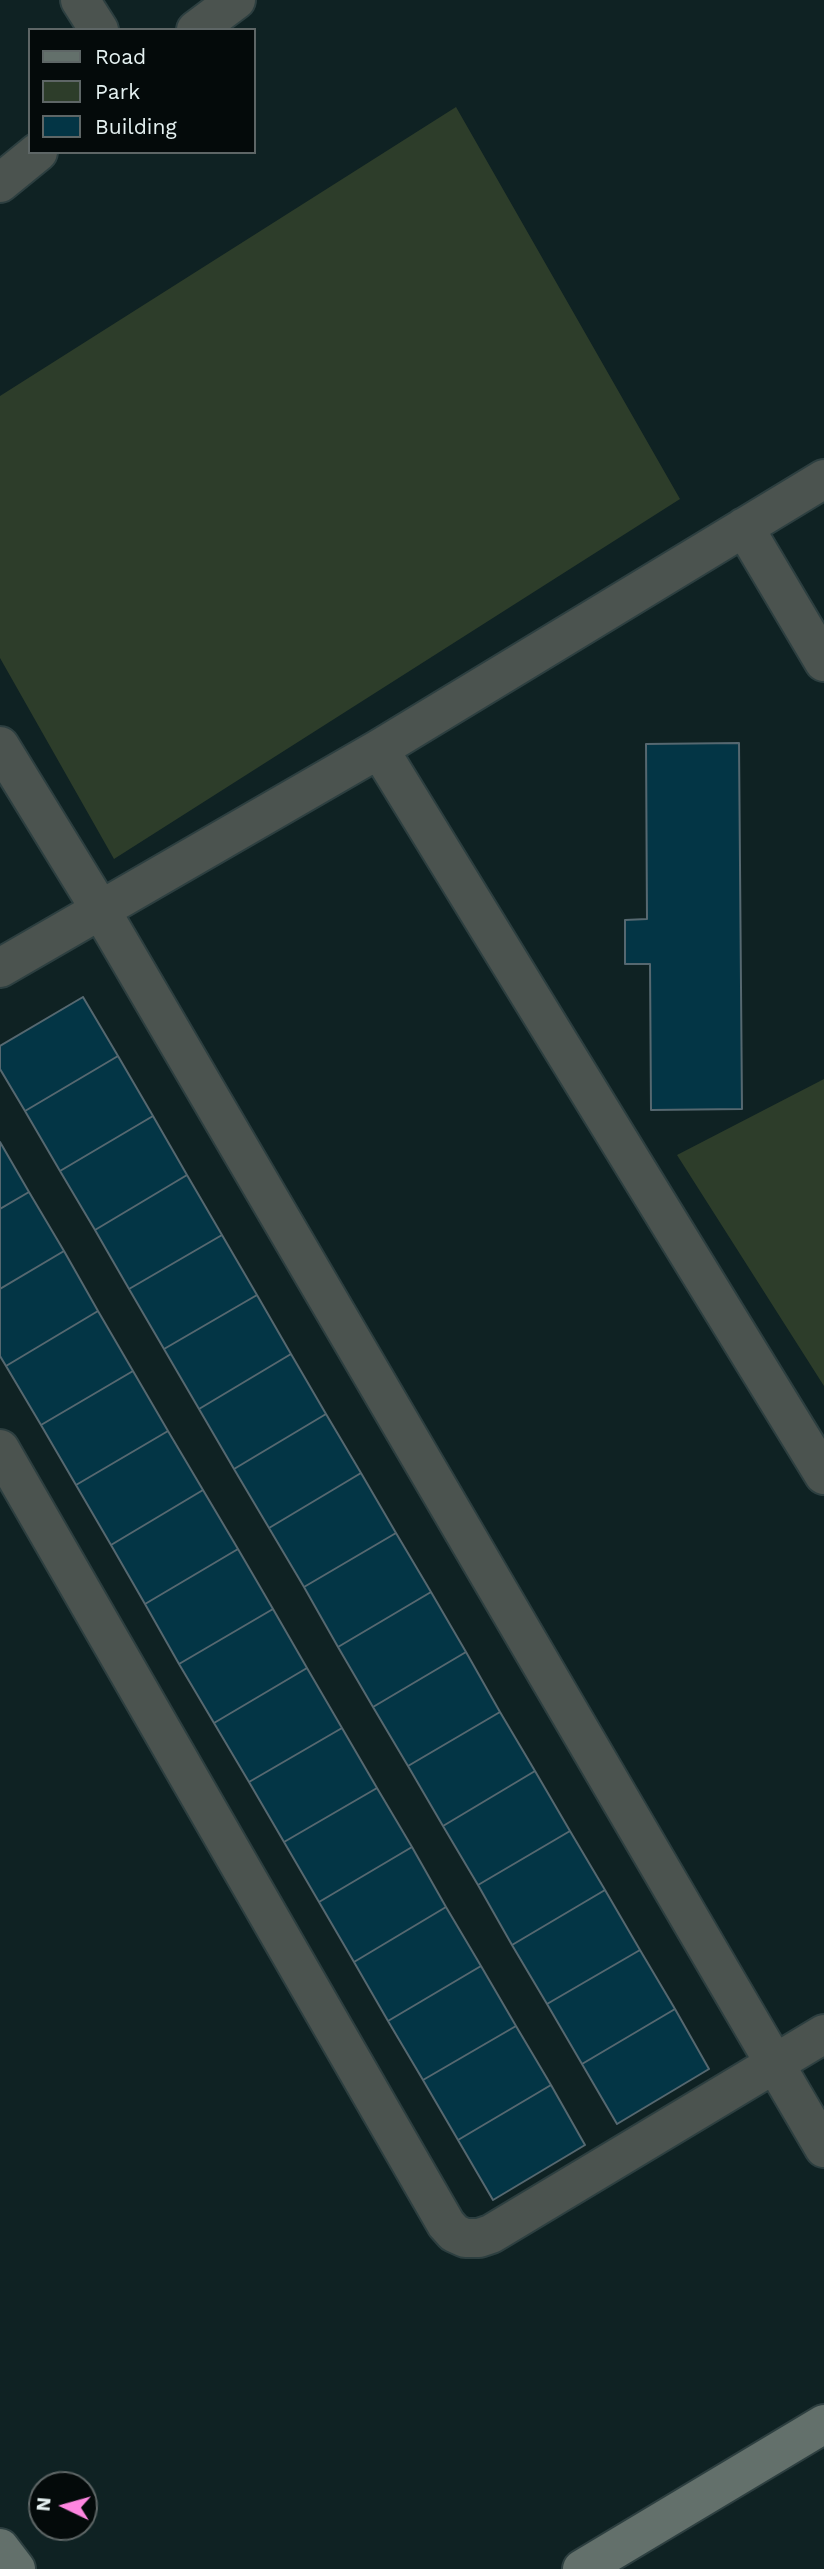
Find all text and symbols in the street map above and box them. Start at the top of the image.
legend [28,28,256,154]
text: Road [95,44,146,69]
text: Park [95,79,140,104]
text: Building [95,114,177,139]
north arrow [28,2471,98,2541]
text: N [32,2496,56,2512]

